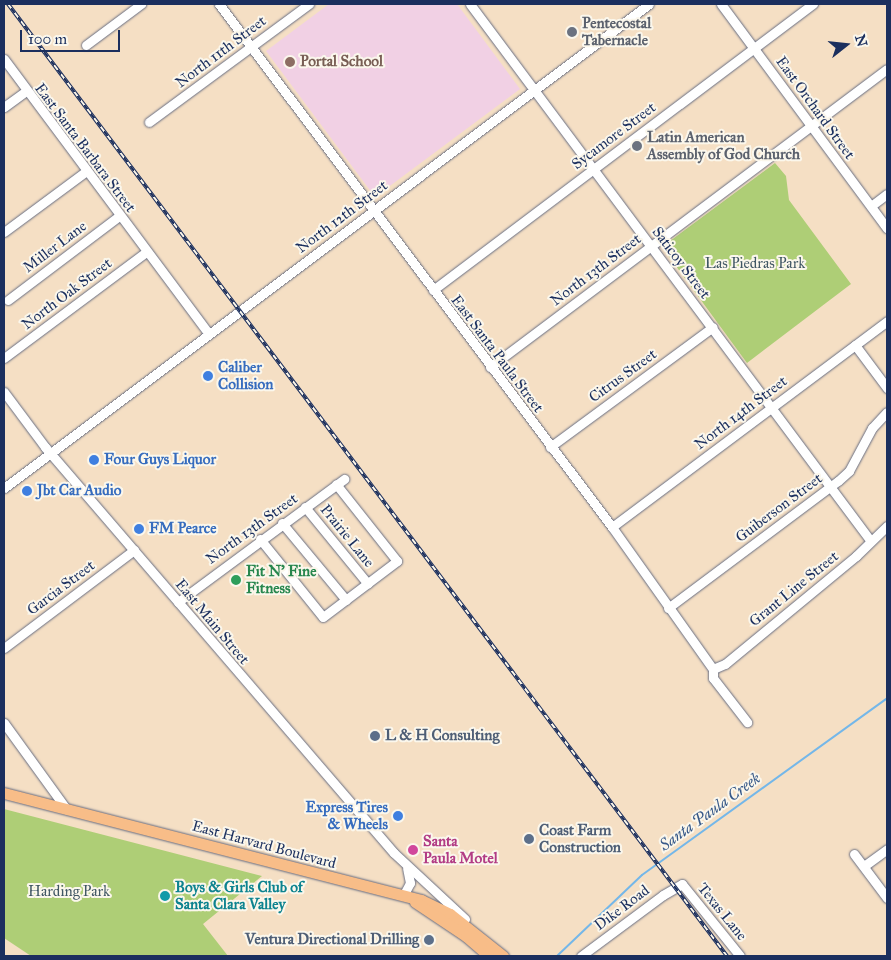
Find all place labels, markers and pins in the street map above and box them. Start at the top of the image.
place label: Pentecostal Tabernacle [582,14,651,49]
marker: Pentecostal Tabernacle [566,26,578,38]
place label: Portal School [300,53,383,71]
marker: Portal School [284,56,296,68]
place label: Latin American Assembly of God Church [647,128,800,163]
marker: Latin American Assembly of God Church [631,140,643,152]
place label: Caliber Collision [218,358,273,393]
marker: Caliber Collision [202,370,214,382]
place label: Four Guys Liquor [104,451,216,469]
marker: Four Guys Liquor [88,454,100,466]
place label: Jbt Car Audio [37,482,121,500]
marker: Jbt Car Audio [21,485,33,497]
place label: FM Pearce [149,520,216,538]
marker: FM Pearce [133,523,145,535]
place label: Fit N' Fine Fitness [246,562,316,597]
marker: Fit N' Fine Fitness [230,574,242,586]
place label: L & H Consulting [385,727,499,745]
marker: L & H Consulting [369,730,381,742]
place label: Express Tires & Wheels [306,798,388,833]
marker: Express Tires & Wheels [392,810,404,822]
place label: Coast Farm Construction [539,821,621,856]
place label: Santa Paula Motel [423,832,498,867]
marker: Coast Farm Construction [523,833,535,845]
marker: Santa Paula Motel [407,844,419,856]
place label: Boys & Girls Club of Santa Clara Valley [175,878,303,913]
marker: Boys & Girls Club of Santa Clara Valley [159,890,171,902]
place label: Ventura Directional Drilling [245,931,419,949]
marker: Ventura Directional Drilling [423,934,435,946]

